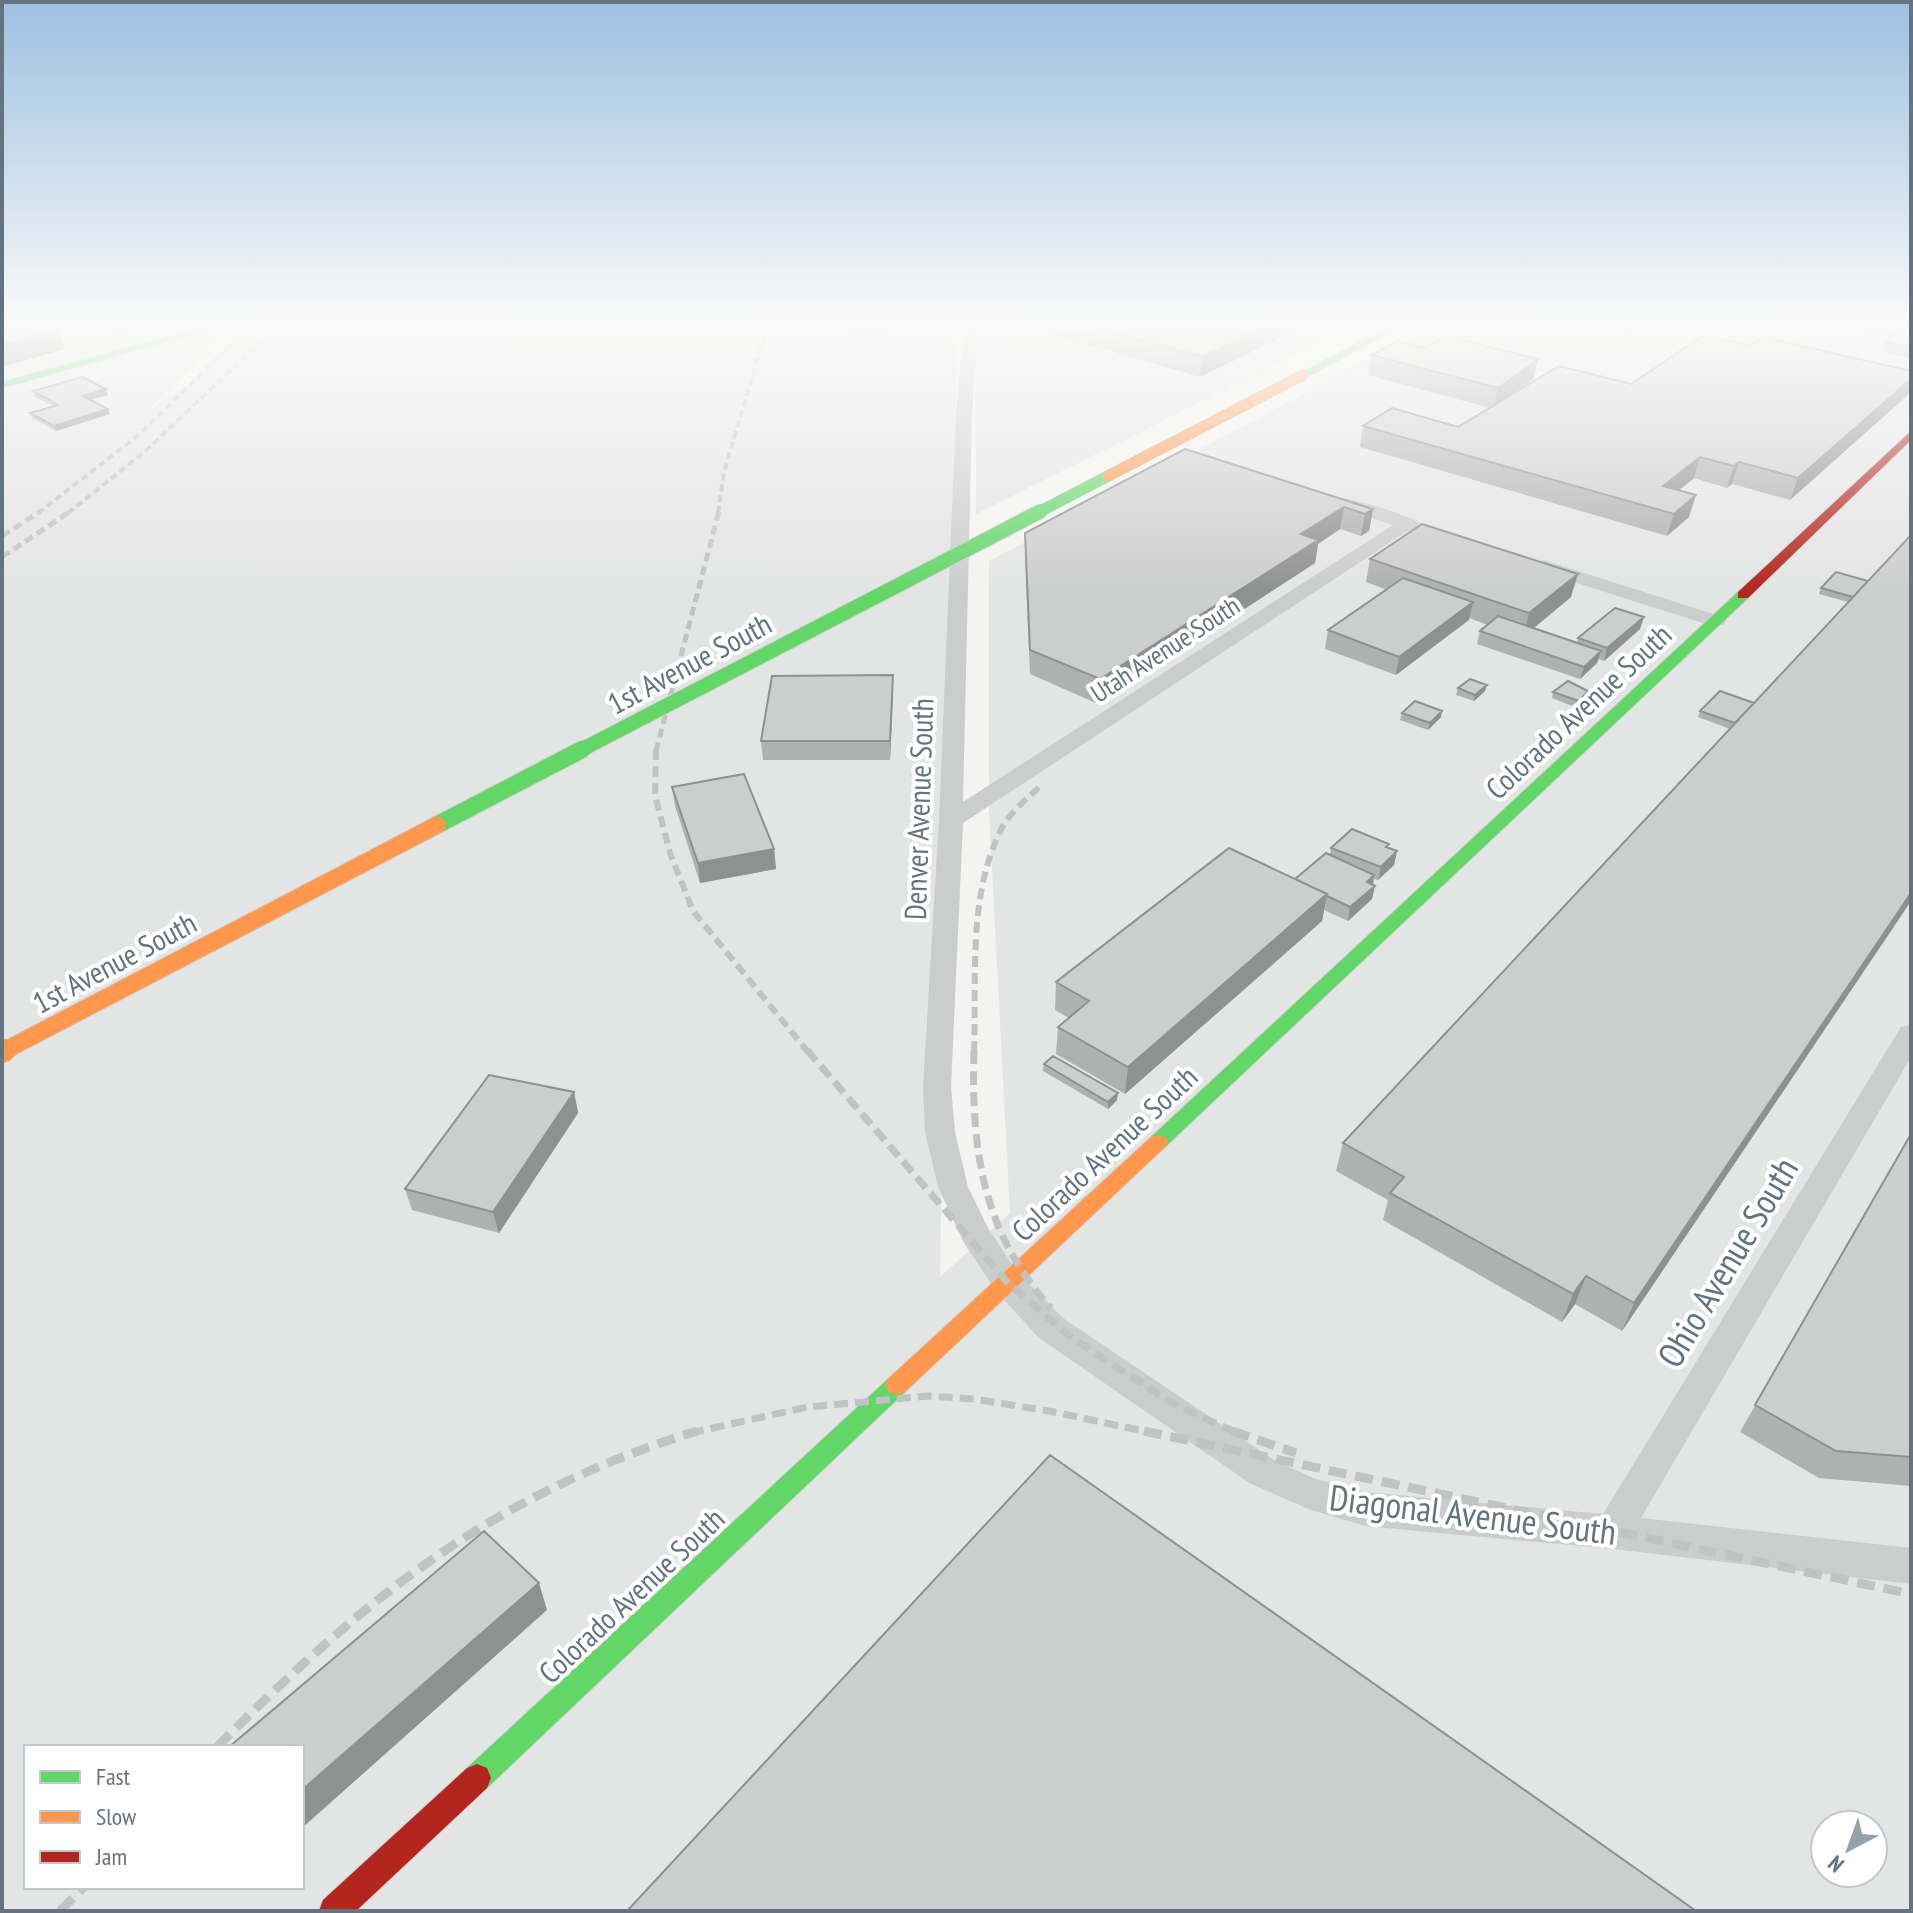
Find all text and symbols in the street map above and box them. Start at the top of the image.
street label: Utah Avenue South [1084,589,1246,709]
street label: 1st Avenue South [600,604,778,722]
street label: Colorado Avenue South [1477,615,1679,807]
street label: Denver Avenue South [895,698,941,920]
street label: 1st Avenue South [25,903,203,1021]
street label: Colorado Avenue South [1003,1057,1205,1249]
street label: Ohio Avenue South [1646,1148,1808,1376]
street label: Diagonal Avenue South [1327,1473,1619,1555]
street label: Colorado Avenue South [530,1499,732,1691]
legend [24,1745,304,1889]
text: Fast [96,1761,131,1792]
text: Slow [96,1801,137,1832]
north arrow [1809,1809,1889,1889]
text: Jam [95,1841,127,1872]
text: N [1822,1850,1850,1879]

